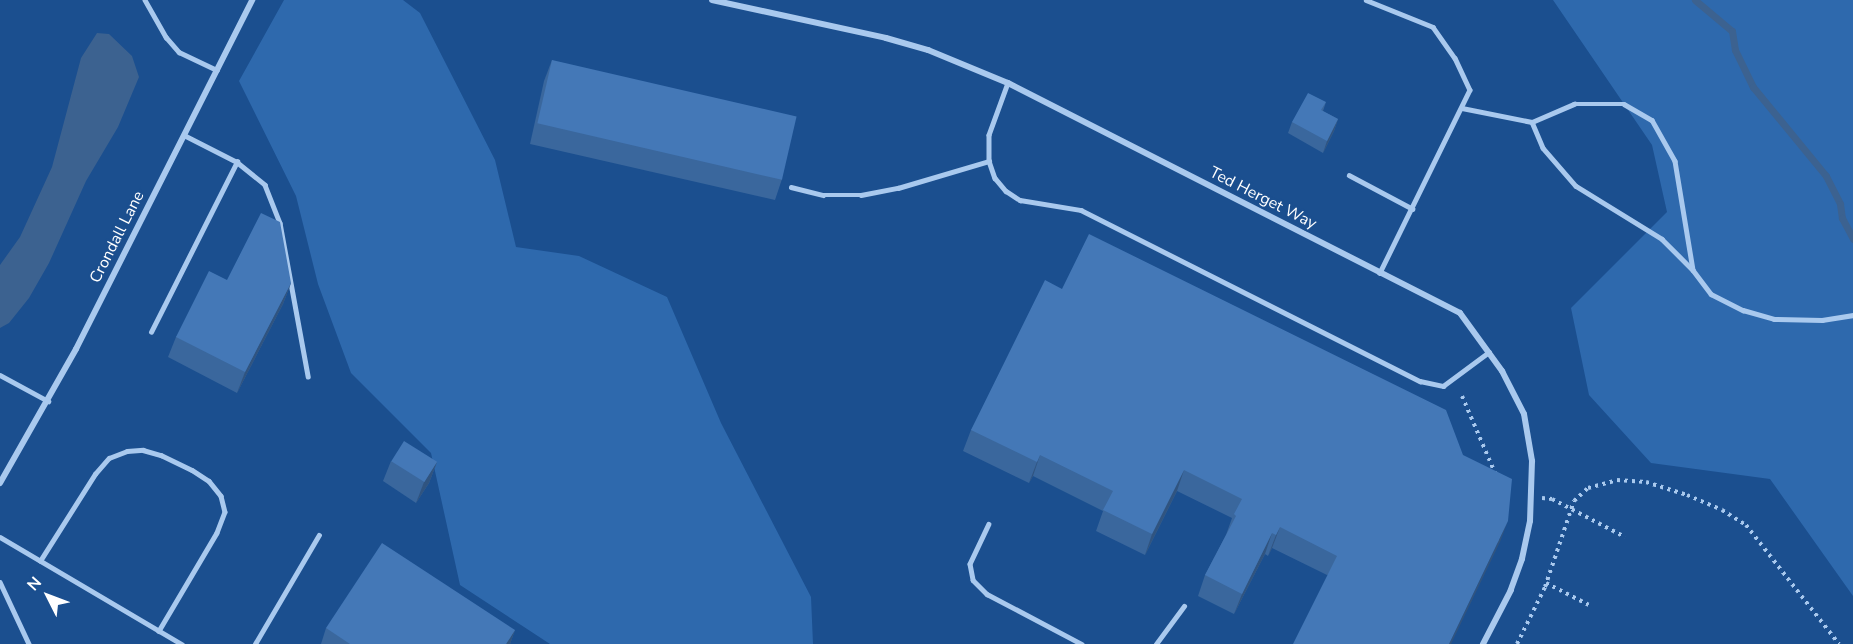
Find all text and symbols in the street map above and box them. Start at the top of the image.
street label: Ted Herget Way [1206,163,1320,233]
street label: Crondall Lane [86,188,148,286]
north arrow [18,566,78,626]
text: N [22,572,47,596]

